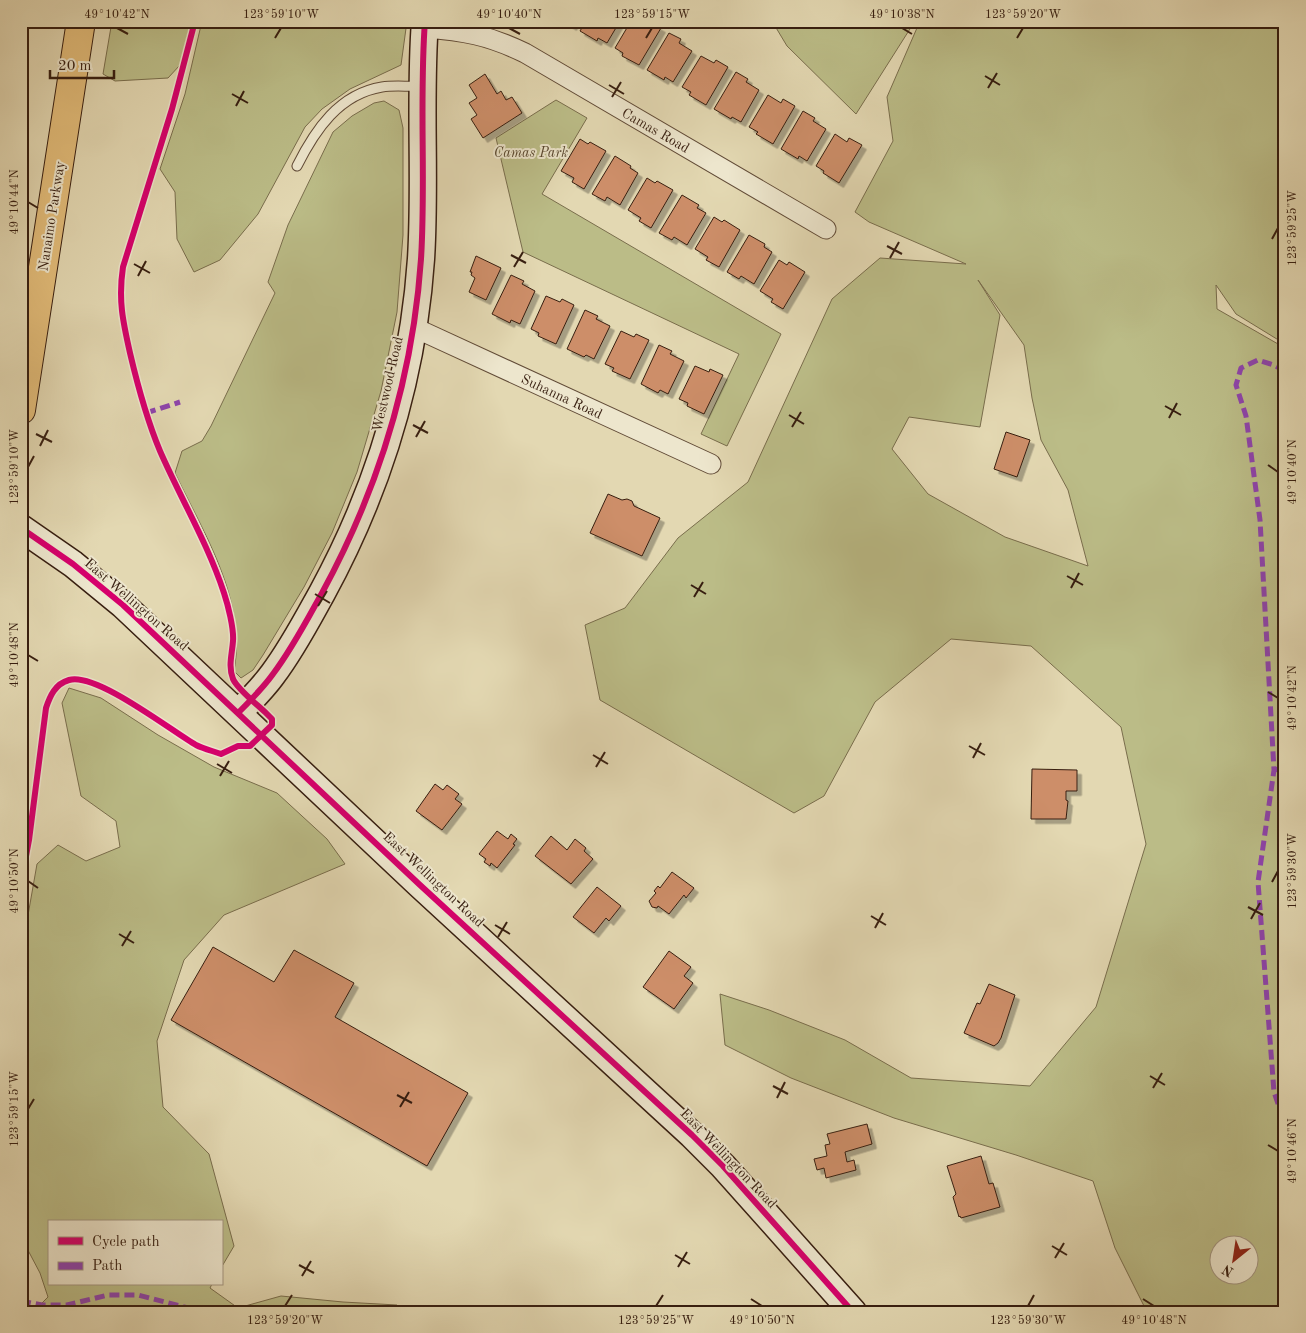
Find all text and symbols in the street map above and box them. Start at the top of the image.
text: 123°59'10"W [243,8,319,21]
text: 123°59'15"W [614,8,690,21]
text: 123°59'20"W [985,8,1061,21]
text: 49°10'42"N [84,9,150,21]
text: 49°10'40"N [476,9,542,21]
text: 49°10'38"N [869,9,935,21]
scale bar [50,48,114,80]
text: 20 m [58,59,92,74]
street label: Camas Road [619,106,692,156]
park label: Camas Park [494,146,568,160]
street label: Nanaimo Parkway [36,160,68,272]
text: 49°10'44"N [9,169,21,235]
text: 123°59'25"W [1286,190,1299,266]
street label: Westwood Road [370,335,406,433]
street label: Suhanna Road [519,372,604,422]
text: 123°59'10"W [8,429,21,505]
text: 49°10'40"N [1287,439,1299,505]
street label: East Wellington Road [82,556,191,654]
text: 49°10'48"N [9,622,21,688]
text: 49°10'42"N [1287,665,1299,731]
street label: East Wellington Road [380,829,487,930]
text: 123°59'30"W [1286,833,1299,909]
text: 49°10'50"N [8,848,21,914]
text: 123°59'15"W [8,1071,21,1147]
street label: East Wellington Road [677,1106,779,1211]
text: 49°10'46"N [1287,1118,1299,1184]
legend [48,1220,222,1286]
text: Cycle path [92,1235,160,1250]
north arrow [1208,1236,1258,1286]
text: Path [92,1259,122,1274]
text: N [1220,1262,1236,1279]
text: 123°59'20"W [247,1314,323,1327]
text: 123°59'25"W [618,1314,694,1327]
text: 49°10'50"N [729,1314,795,1327]
text: 123°59'30"W [990,1314,1066,1327]
text: 49°10'48"N [1121,1315,1187,1327]

